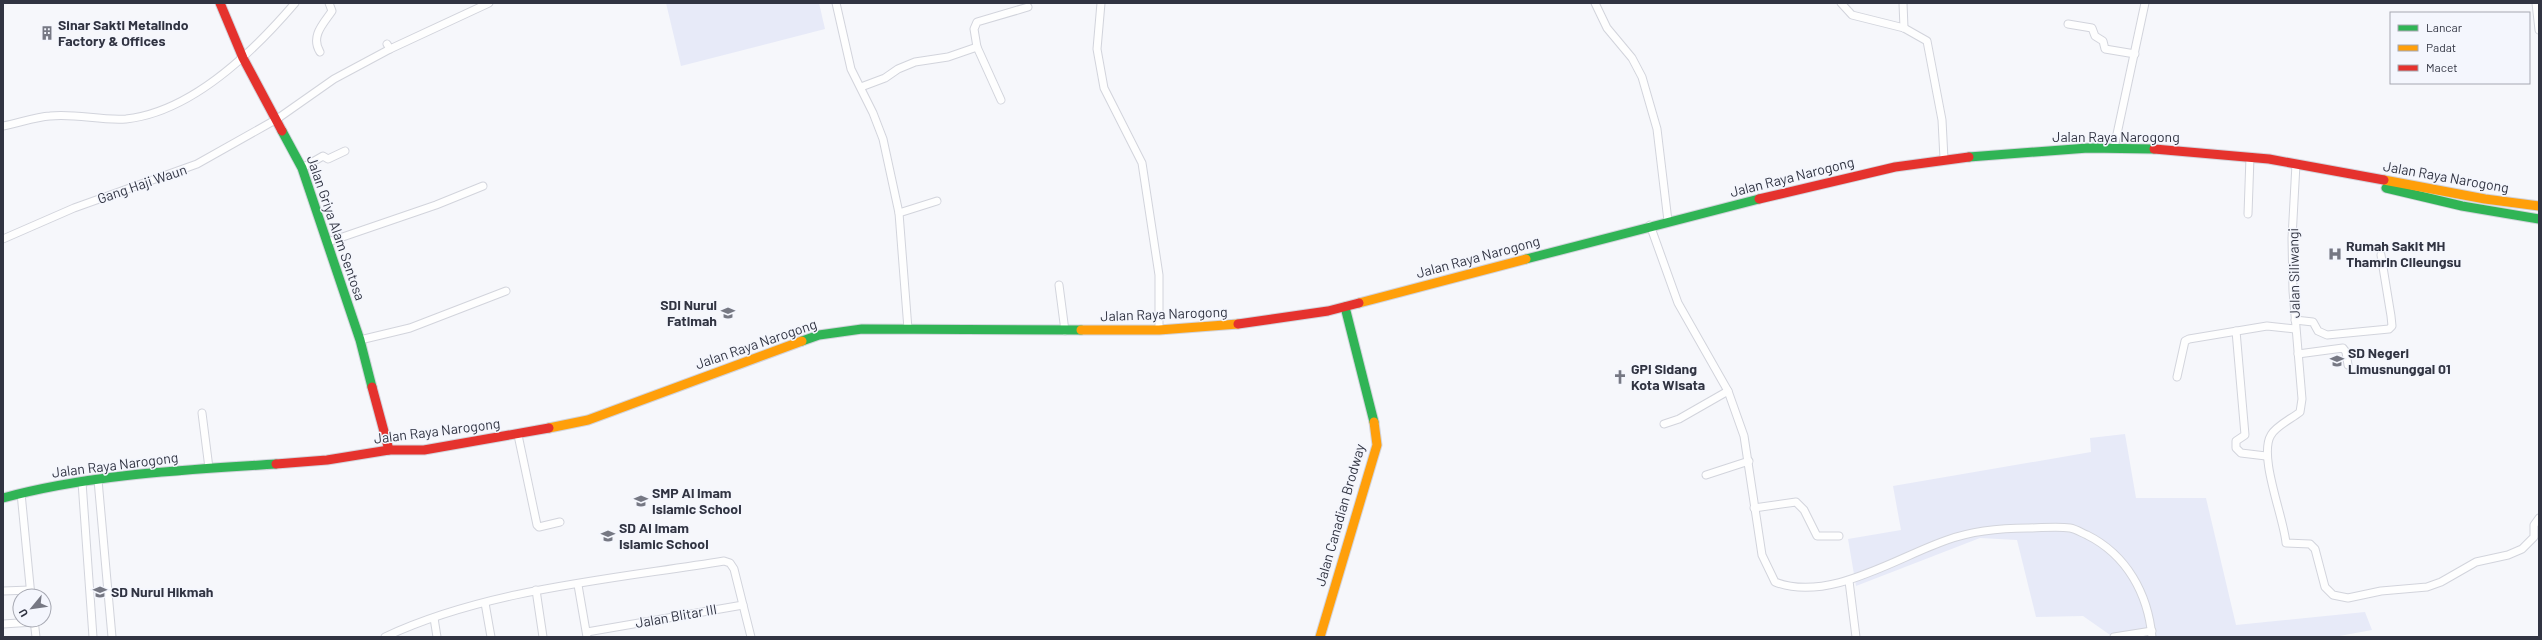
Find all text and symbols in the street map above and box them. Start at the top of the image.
legend [2390,12,2530,84]
place label: Sinar Sakti Metalindo Factory & Offices [58,16,189,49]
text: Lancar [2426,20,2463,34]
building icon: Sinar Sakti Metalindo Factory & Offices [39,25,55,41]
text: Padat [2426,40,2456,54]
text: Macet [2426,60,2458,74]
street label: Jalan Raya Narogong [2052,128,2180,145]
street label: Jalan Griya Alam Sentosa [304,153,369,303]
street label: Jalan Raya Narogong [1728,153,1856,200]
street label: Jalan Raya Narogong [2382,157,2510,196]
street label: Gang Haji Waun [95,160,189,207]
street label: Jalan Siliwangi [2284,228,2303,318]
street label: Jalan Raya Narogong [1414,232,1542,281]
place label: Rumah Sakit MH Thamrin Cileungsu [2346,237,2461,270]
hospital icon: Rumah Sakit MH Thamrin Cileungsu [2327,246,2343,262]
place label: SDI Nurul Fatimah [660,296,717,329]
street label: Jalan Raya Narogong [1100,303,1228,324]
school or university icon: SDI Nurul Fatimah [720,305,736,321]
street label: Jalan Raya Narogong [693,315,819,372]
place label: SD Negeri Limusnunggal 01 [2348,344,2451,377]
school or university icon: SD Negeri Limusnunggal 01 [2329,353,2345,369]
place label: GPI Sidang Kota Wisata [1631,360,1705,393]
church icon: GPI Sidang Kota Wisata [1612,369,1628,385]
street label: Jalan Raya Narogong [373,414,501,447]
street label: Jalan Canadian Brodway [1311,441,1368,588]
street label: Jalan Raya Narogong [51,448,179,481]
place label: SMP Al Imam Islamic School [652,484,742,517]
school or university icon: SMP Al Imam Islamic School [633,493,649,509]
place label: SD Al Imam Islamic School [619,519,709,552]
school or university icon: SD Al Imam Islamic School [600,528,616,544]
place label: SD Nurul Hikmah [111,583,214,600]
school or university icon: SD Nurul Hikmah [92,584,108,600]
north arrow [12,588,52,628]
street label: Jalan Blitar III [634,600,718,631]
text: U [15,607,30,619]

